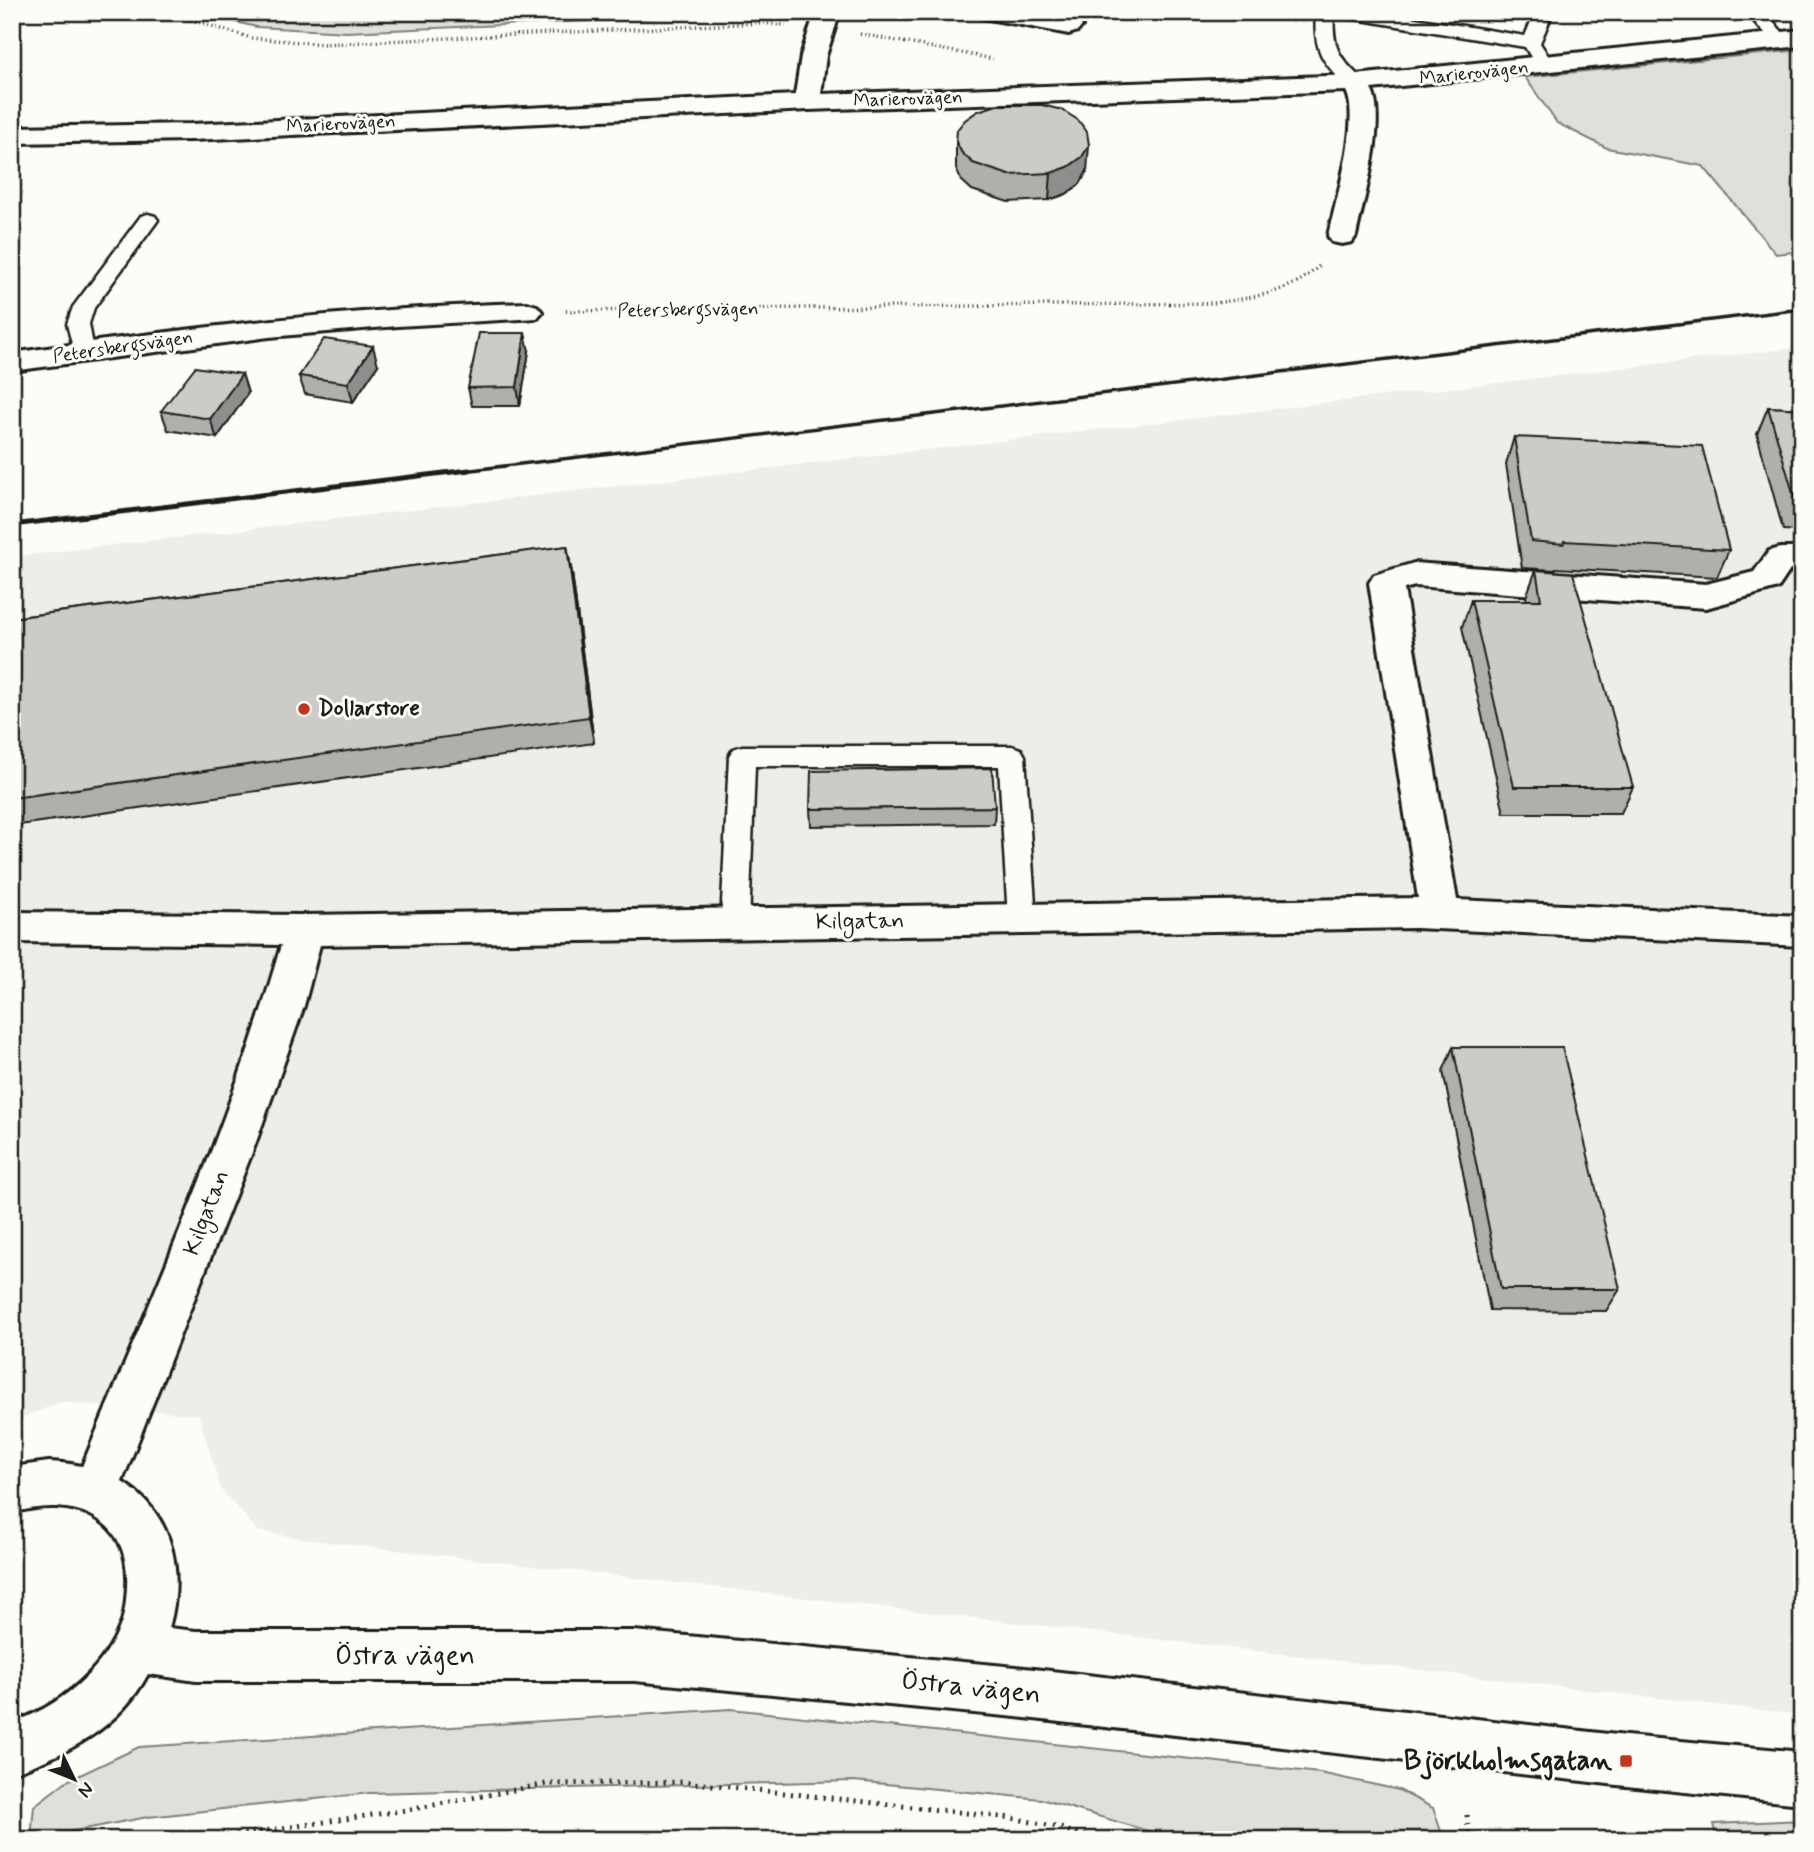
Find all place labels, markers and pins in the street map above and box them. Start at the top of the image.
place label: Dollarstore [318,694,420,724]
marker: Dollarstore [296,701,312,717]
place label: Björkholmsgatan [1404,1743,1613,1781]
marker: Björkholmsgatan [1618,1753,1634,1769]

